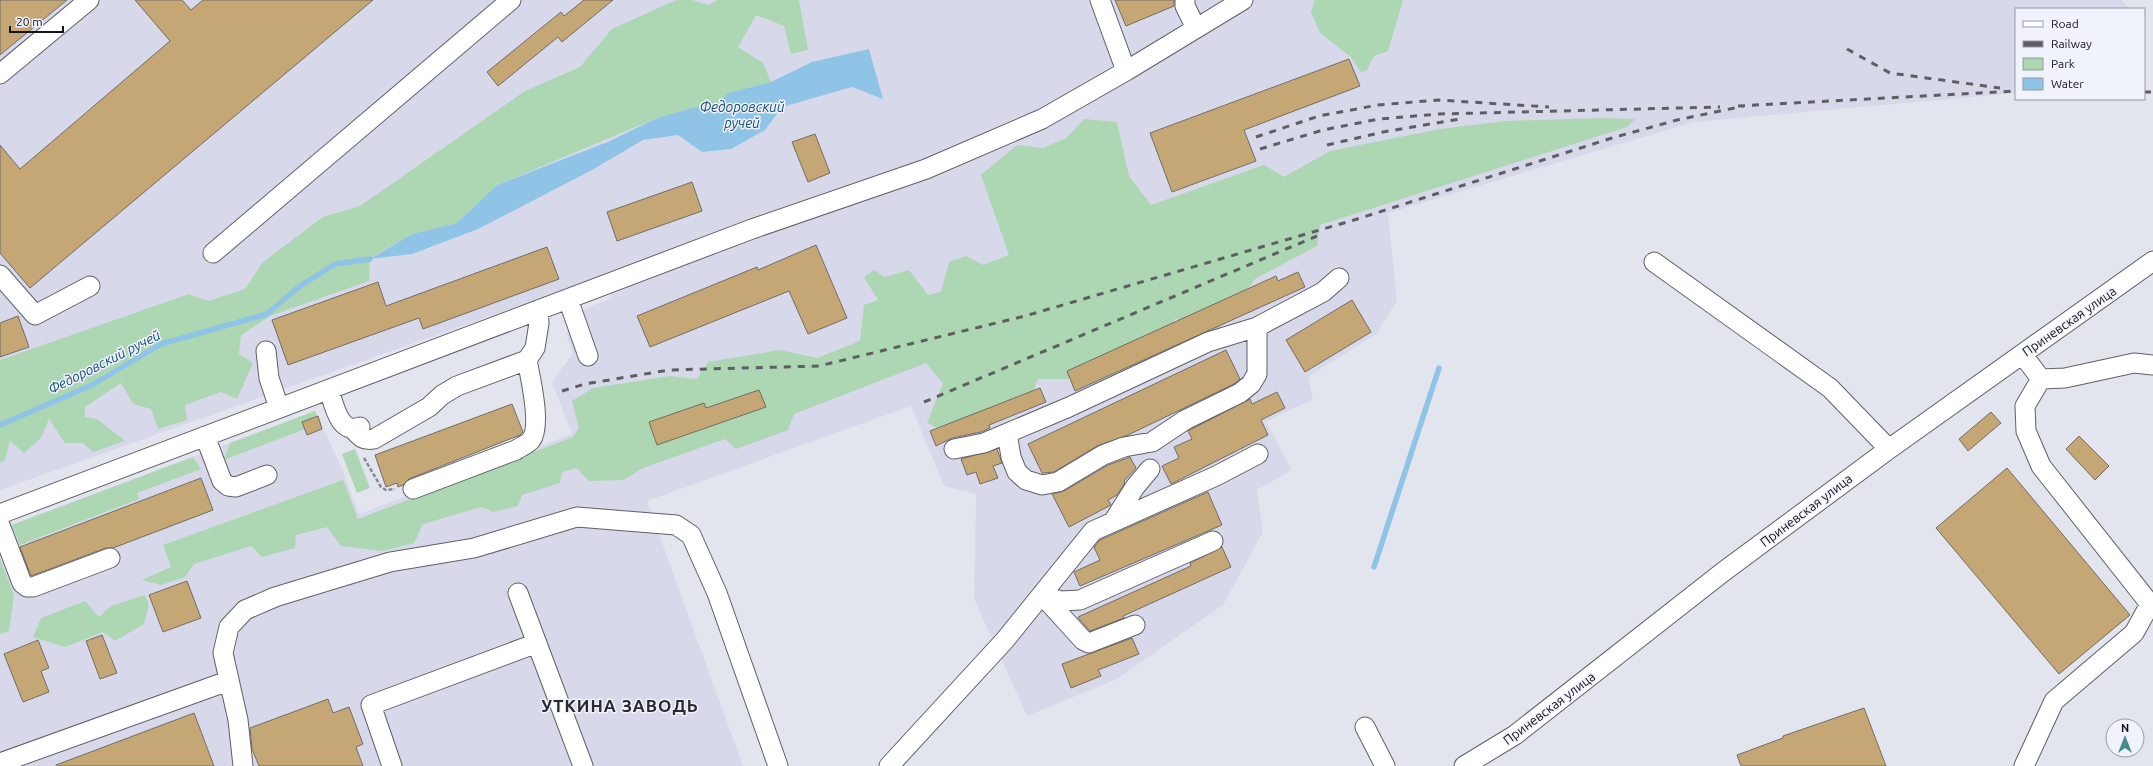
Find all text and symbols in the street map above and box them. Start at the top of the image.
scale bar [10,8,63,34]
legend [2015,8,2145,100]
text: 20 m [16,15,43,28]
text: Road [2051,17,2079,30]
text: Railway [2051,37,2092,50]
text: Park [2051,57,2075,70]
text: Water [2051,77,2084,90]
water label: Федоровский ручей [700,99,785,131]
street label: Приневская улица [2019,283,2119,359]
water label: Федоровский ручей [45,327,163,397]
street label: Приневская улица [1757,471,1855,549]
street label: Приневская улица [1500,669,1598,747]
district label: УТКИНА ЗАВОДЬ [541,696,699,715]
north arrow [2105,718,2145,758]
text: N [2121,722,2129,734]

